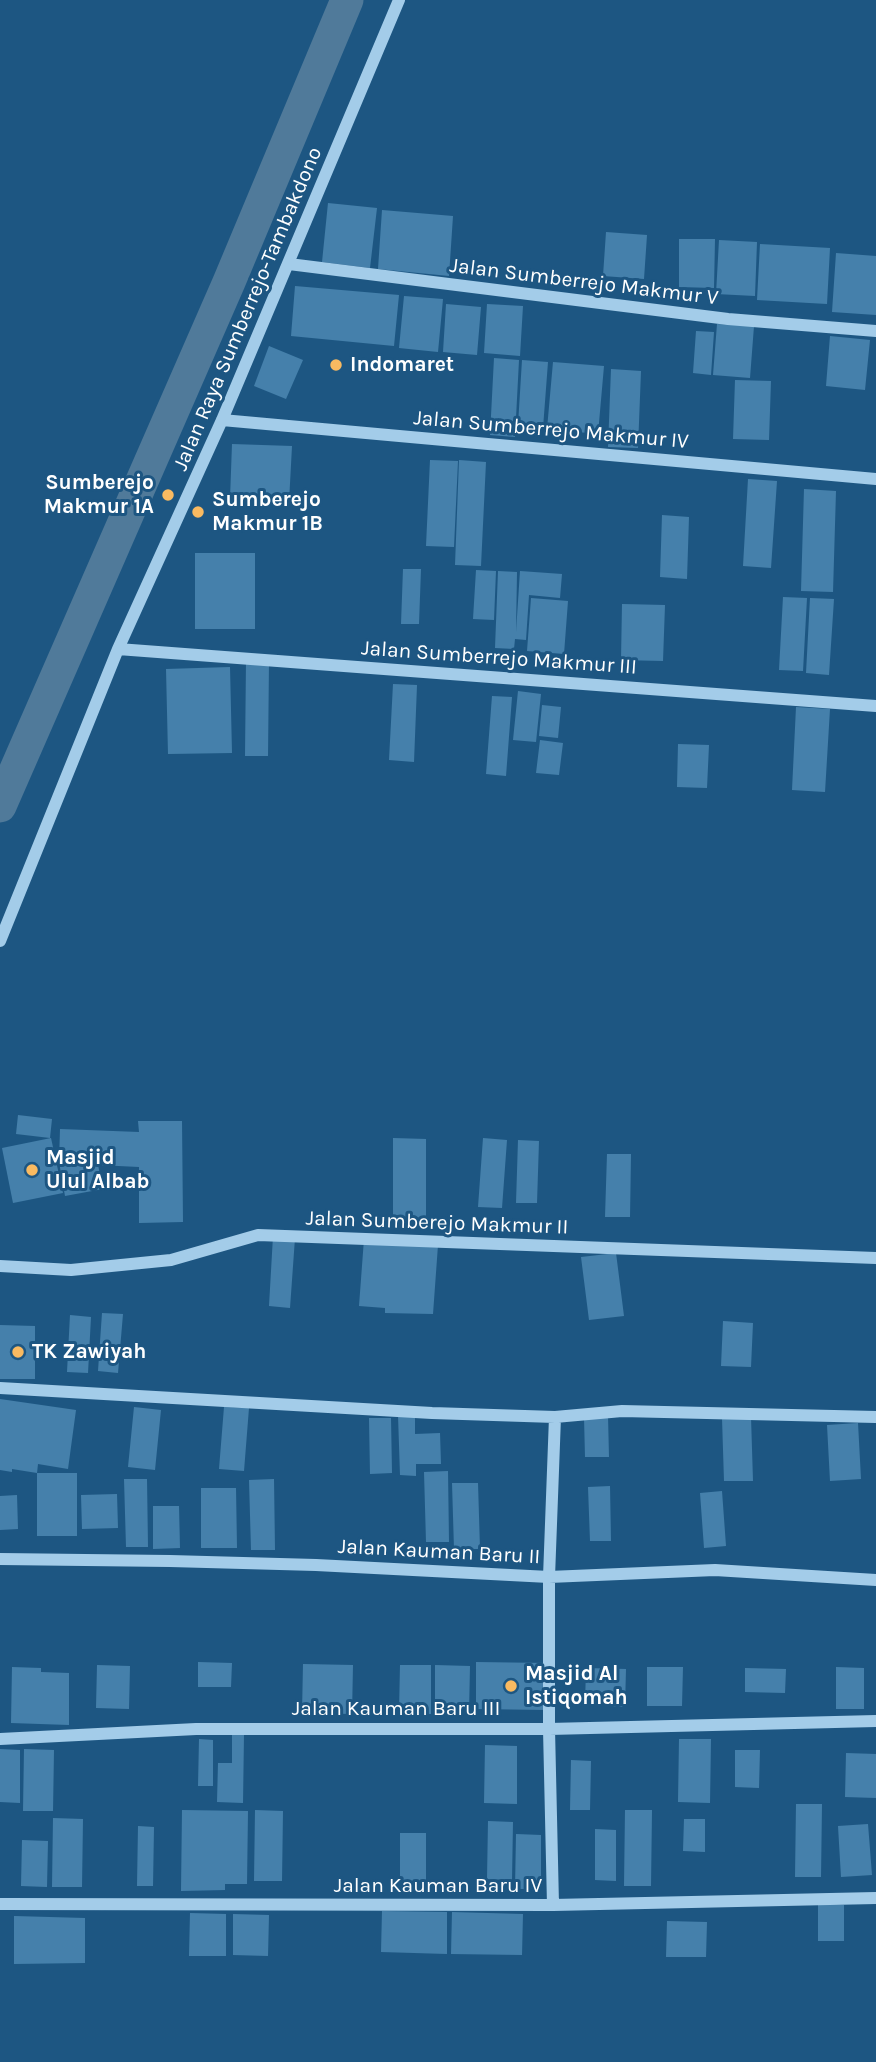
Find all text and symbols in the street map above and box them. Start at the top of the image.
street label: Jalan Raya Sumberrejo-Tambakdono [168,143,328,475]
street label: Jalan Sumberrejo Makmur V [448,253,720,311]
place label: Indomaret [350,352,454,378]
marker: Indomaret [328,357,344,373]
street label: Jalan Sumberrejo Makmur IV [412,405,690,455]
place label: Sumberejo Makmur 1A [44,470,154,520]
marker: Sumberejo Makmur 1A [160,487,176,503]
place label: Sumberejo Makmur 1B [212,487,323,537]
marker: Sumberejo Makmur 1B [190,504,206,520]
street label: Jalan Sumberrejo Makmur III [360,636,638,680]
place label: Masjid Ulul Albab [46,1145,149,1195]
marker: Masjid Ulul Albab [24,1162,40,1178]
street label: Jalan Sumberejo Makmur II [305,1206,569,1240]
place label: TK Zawiyah [32,1339,146,1365]
marker: TK Zawiyah [10,1344,26,1360]
street label: Jalan Kauman Baru II [337,1534,541,1570]
place label: Masjid Al Istiqomah [525,1661,628,1711]
marker: Masjid Al Istiqomah [503,1678,519,1694]
street label: Jalan Kauman Baru III [292,1696,500,1722]
street label: Jalan Kauman Baru IV [334,1873,542,1899]

